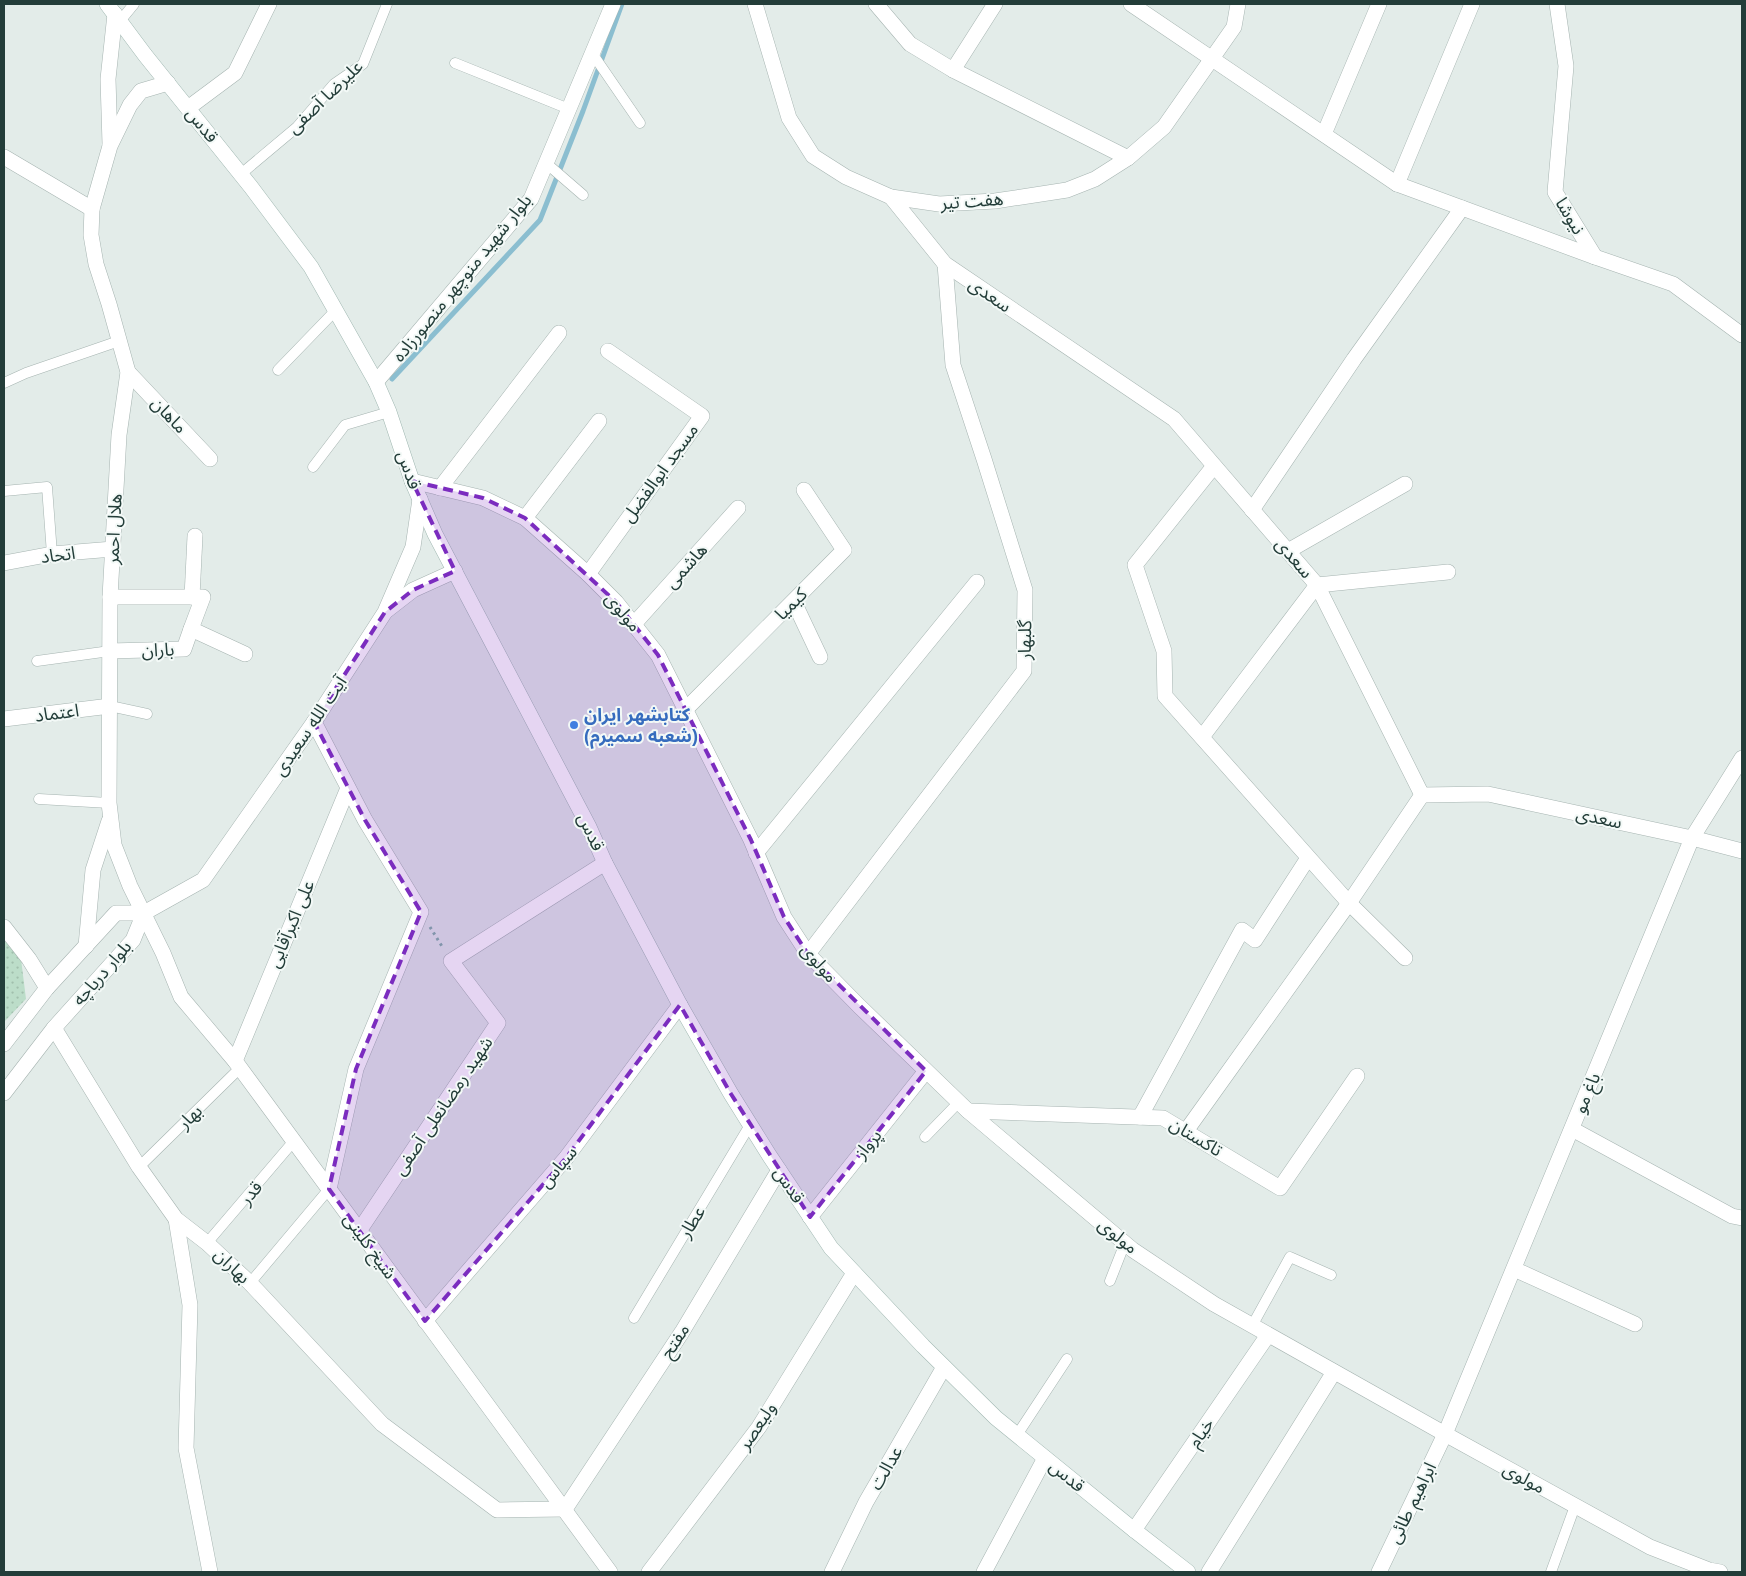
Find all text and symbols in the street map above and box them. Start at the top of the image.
street label: علیرضا آصفی [283,56,367,139]
street label: قدس [181,103,222,147]
street label: هفت تیر [939,189,1004,214]
street label: بلوار شهید منوچهر منصورزاده [388,190,536,366]
street label: نیوشا [1550,194,1589,239]
street label: سعدی [964,274,1015,317]
street label: ماهان [146,393,191,438]
street label: مسجد ابوالفضل [618,420,703,527]
street label: قدس [392,448,425,492]
street label: هلال احمر [102,493,127,566]
street label: سعدی [1270,534,1317,583]
street label: هاشمی [661,539,712,593]
street label: اتحاد [39,543,77,567]
street label: کیمیا [771,584,811,624]
street label: مولوی [600,588,645,636]
street label: گلبهار [1015,619,1036,661]
street label: باران [141,639,175,662]
street label: آیت الله سعیدی [269,672,352,780]
street label: اعتماد [34,700,80,726]
place label: کتابشهر ایران (شعبه سمیرم) [584,705,698,749]
marker: کتابشهر ایران (شعبه سمیرم) [568,719,580,731]
street label: سعدی [1574,803,1624,834]
street label: قدس [573,810,608,854]
street label: علی اکبرآقایی [264,877,319,971]
street label: بلوار دریاچه [68,937,136,1010]
street label: مولوی [796,940,841,987]
street label: شهید رمضانعلی آصفی [389,1033,498,1180]
street label: باغ مو [1570,1070,1608,1118]
street label: بهار [173,1101,207,1135]
street label: تاکستان [1166,1114,1226,1161]
street label: پرواز [850,1125,887,1164]
street label: سپاس [535,1142,582,1192]
street label: قدس [769,1163,808,1207]
street label: قدر [235,1177,267,1210]
street label: عطار [674,1202,710,1243]
street label: شیخ کلینی [337,1209,401,1285]
street label: مولوی [1094,1214,1142,1259]
street label: بهاران [209,1244,254,1288]
street label: مفتح [657,1320,696,1363]
street label: ولیعصر [733,1398,781,1455]
street label: خیام [1184,1414,1221,1454]
street label: عدالت [866,1443,906,1493]
street label: قدس [1045,1456,1089,1497]
street label: مولوی [1499,1458,1548,1498]
street label: ابراهیم طائی [1384,1459,1443,1548]

